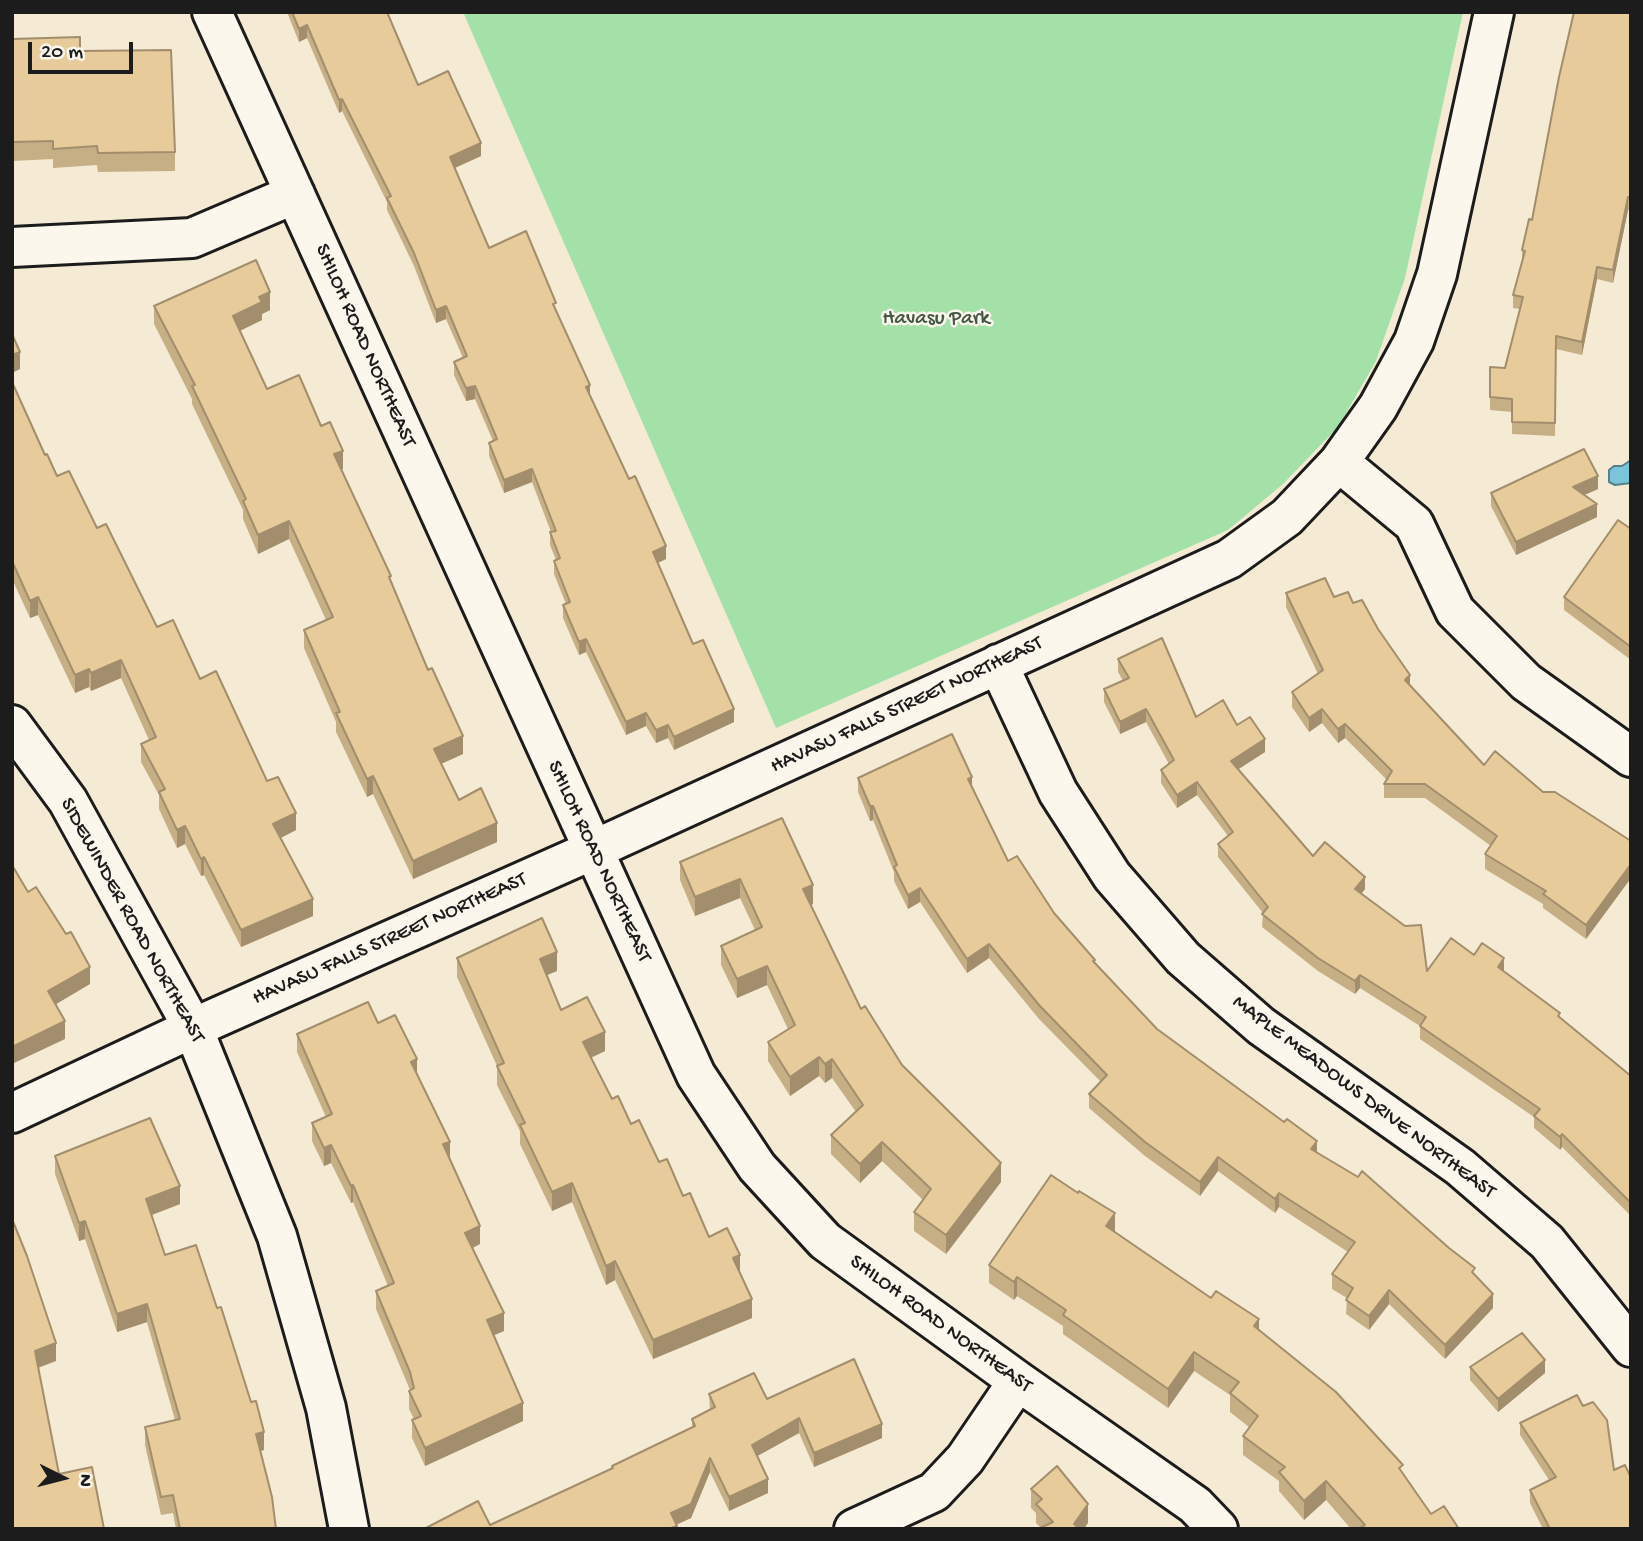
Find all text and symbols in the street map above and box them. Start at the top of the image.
scale bar [32,28,136,72]
text: 20 m [41,41,83,66]
street label: SHILOH ROAD NORTHEAST [308,241,420,451]
park label: Havasu Park [882,307,990,333]
street label: HAVASU FALLS STREET NORTHEAST [767,632,1047,780]
street label: SHILOH ROAD NORTHEAST [540,757,656,967]
street label: SIDEWINDER ROAD NORTHEAST [53,794,209,1048]
street label: HAVASU FALLS STREET NORTHEAST [249,868,531,1012]
street label: MAPLE MEADOWS DRIVE NORTHEAST [1226,991,1500,1205]
street label: SHILOH ROAD NORTHEAST [844,1250,1036,1400]
north arrow [28,1443,98,1513]
text: N [72,1473,96,1488]

